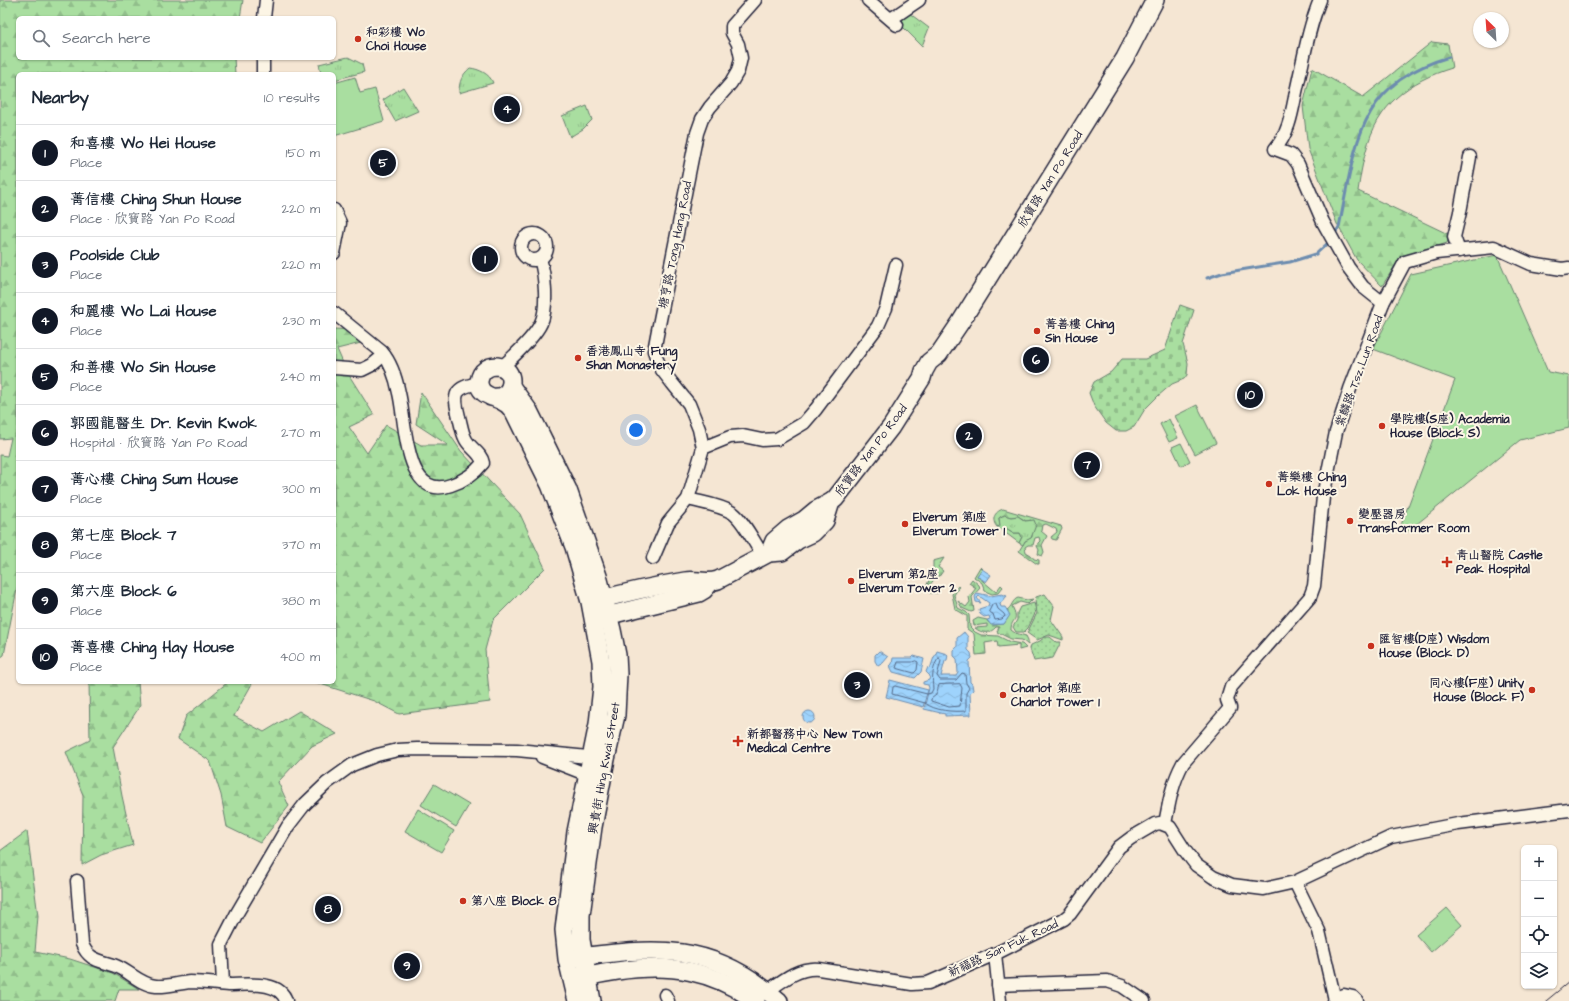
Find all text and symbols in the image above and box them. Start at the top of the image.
north arrow [1473,12,1509,48]
search box [16,16,336,60]
place label: 和彩樓 Wo Choi House [366,24,427,55]
icon: search [30,27,52,49]
text: Search here [62,28,151,49]
marker: 和彩樓 Wo Choi House [353,34,363,44]
text: Nearby [32,86,89,110]
text: 10 results [264,89,320,107]
pin: 4 [494,94,520,124]
street label: 欣寶路 Yan Po Road [1014,128,1087,231]
text: 和喜樓 Wo Hei House [70,133,216,154]
text: 1 [44,144,46,162]
text: 150 m [286,144,320,162]
pin: 5 [370,148,396,178]
text: Place [70,154,102,172]
street label: 塘亨路 Tong Hang Road [655,180,697,311]
text: 菁信樓 Ching Shun House [70,189,242,210]
text: 2 [41,200,49,218]
text: 220 m [282,200,320,218]
text: Place · 欣寶路 Yan Po Road [70,210,235,228]
pin: 1 [472,244,498,274]
text: Poolside Club [70,245,159,266]
text: 3 [42,256,48,274]
text: 220 m [282,256,320,274]
text: Place [70,266,102,284]
text: 和麗樓 Wo Lai House [70,301,217,322]
text: 4 [41,312,49,330]
text: 230 m [282,312,320,330]
street label: 紫麟路 Tsz Lun Road [1331,313,1388,429]
place label: 菁善樓 Ching Sin House [1044,316,1115,347]
text: Place [70,322,102,340]
marker: 菁善樓 Ching Sin House [1032,326,1042,336]
place label: 香港鳳山寺 Fung Shan Monastery [585,343,678,375]
pin: 6 [1023,345,1049,375]
marker: 香港鳳山寺 Fung Shan Monastery [573,353,583,363]
text: 和善樓 Wo Sin House [70,357,216,378]
text: 5 [40,368,50,386]
text: 240 m [280,368,320,386]
text: Place [70,378,102,396]
pin: 10 [1237,380,1263,410]
street label: 欣寶路 Yan Po Road [831,401,912,500]
place label: 學院樓(S座) Academia House (Block S) [1390,411,1510,442]
text: 郭國龍醫生 Dr. Kevin Kwok [70,413,257,434]
your location [626,420,646,440]
pin: 2 [956,421,982,451]
marker: 學院樓(S座) Academia House (Block S) [1377,421,1387,431]
text: 6 [41,424,49,442]
text: 270 m [281,424,320,442]
text: Hospital · 欣寶路 Yan Po Road [70,434,247,452]
pin: 7 [1074,450,1100,480]
text: 菁心樓 Ching Sum House [70,469,238,490]
place label: 菁樂樓 Ching Lok House [1277,469,1347,500]
marker: 菁樂樓 Ching Lok House [1264,479,1274,489]
text: 7 [41,480,49,498]
text: 300 m [282,480,320,498]
text: Place [70,490,102,508]
place label: 變壓器房 Transformer Room [1357,506,1470,537]
place label: Elverum 第1座 Elverum Tower 1 [913,509,1005,540]
marker: 變壓器房 Transformer Room [1345,516,1355,526]
marker: Elverum 第1座 Elverum Tower 1 [900,519,910,529]
text: 第七座 Block 7 [70,525,176,546]
text: 8 [41,536,49,554]
text: 370 m [282,536,320,554]
text: Place [70,546,102,564]
place label: 青山醫院 Castle Peak Hospital [1456,547,1543,579]
marker: 青山醫院 Castle Peak Hospital [1441,556,1453,568]
place label: Elverum 第2座 Elverum Tower 2 [859,566,956,597]
marker: Elverum 第2座 Elverum Tower 2 [846,576,856,586]
text: 第六座 Block 6 [70,581,177,602]
text: 9 [41,592,49,610]
text: 380 m [281,592,320,610]
text: Place [70,602,102,620]
place label: 匯智樓(D座) Wisdom House (Block D) [1379,631,1489,662]
text: 菁喜樓 Ching Hay House [70,637,234,658]
marker: 匯智樓(D座) Wisdom House (Block D) [1366,641,1376,651]
text: 10 [40,648,50,666]
text: 400 m [279,648,320,666]
text: Place [70,658,102,676]
pin: 3 [844,670,870,700]
place label: 同心樓(F座) Unity House (Block F) [1429,675,1525,706]
place label: Charlot 第1座 Charlot Tower 1 [1011,680,1100,711]
marker: 同心樓(F座) Unity House (Block F) [1527,685,1537,695]
marker: Charlot 第1座 Charlot Tower 1 [998,690,1008,700]
street label: 興貴街 Hing Kwai Street [585,701,625,836]
place label: 新都醫務中心 New Town Medical Centre [747,726,882,757]
marker: 新都醫務中心 New Town Medical Centre [732,735,744,747]
map controls [1521,845,1557,989]
button: + [1521,845,1557,881]
button: − [1521,881,1557,917]
place label: 第八座 Block 8 [471,893,557,910]
pin: 8 [315,894,341,924]
marker: 第八座 Block 8 [458,896,468,906]
street label: 新福路 San Fuk Road [945,915,1061,981]
button: locate [1521,917,1557,953]
pin: 9 [394,951,420,981]
button: layers [1521,953,1557,989]

